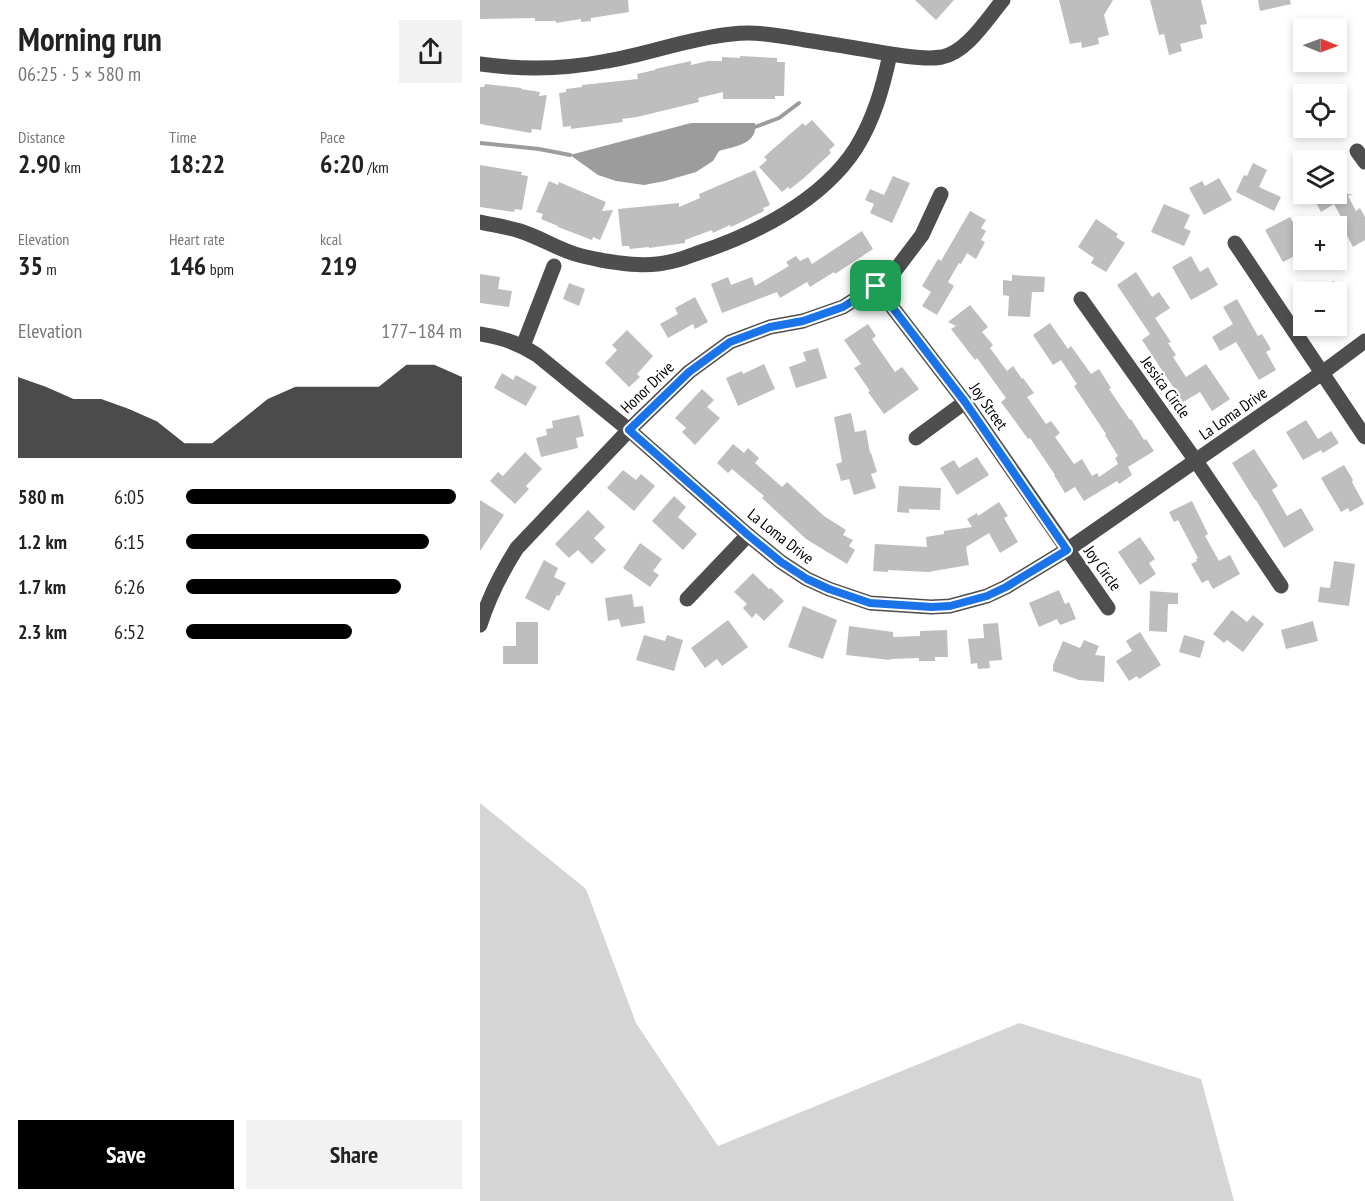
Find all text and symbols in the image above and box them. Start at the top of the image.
text: Morning run [18,17,162,60]
north arrow [1293,18,1347,72]
map controls [1293,18,1347,336]
button: share [399,20,462,83]
text: 06:25 · 5 × 580 m [18,61,141,87]
button: locate [1293,84,1347,138]
text: Distance [18,127,65,147]
text: Time [169,127,197,147]
text: Pace [320,127,345,147]
text: 2.90 [18,147,61,180]
text: 18:22 [169,147,225,180]
text: 6:20 [320,147,364,180]
button: layers [1293,150,1347,204]
text: km [61,157,81,177]
text: /km [364,157,389,177]
button: + [1293,216,1347,270]
text: Elevation [18,229,69,249]
text: Heart rate [169,229,225,249]
text: kcal [320,229,342,249]
text: 35 [18,249,43,282]
text: 146 [169,249,206,282]
text: 219 [320,249,357,282]
text: m [43,259,57,279]
text: bpm [206,259,234,279]
pin [850,260,901,311]
icon: arrive [859,269,892,302]
button: − [1293,282,1347,336]
text: Elevation [18,318,82,344]
text: 177–184 m [381,318,462,344]
street label: Jessica Circle [1136,351,1195,422]
street label: Honor Drive [616,357,678,417]
street label: Joy Street [965,378,1013,434]
street label: La Loma Drive [1195,382,1271,444]
text: 580 m [18,484,64,510]
text: 6:05 [114,484,145,510]
street label: La Loma Drive [744,504,818,568]
text: 1.2 km [18,529,67,555]
text: 6:15 [114,529,145,555]
street label: Joy Circle [1079,541,1126,594]
text: 1.7 km [18,574,66,600]
text: 6:26 [114,574,145,600]
text: 2.3 km [18,619,67,645]
text: 6:52 [114,619,145,645]
button: Save [18,1120,234,1189]
button: Share [246,1120,462,1189]

